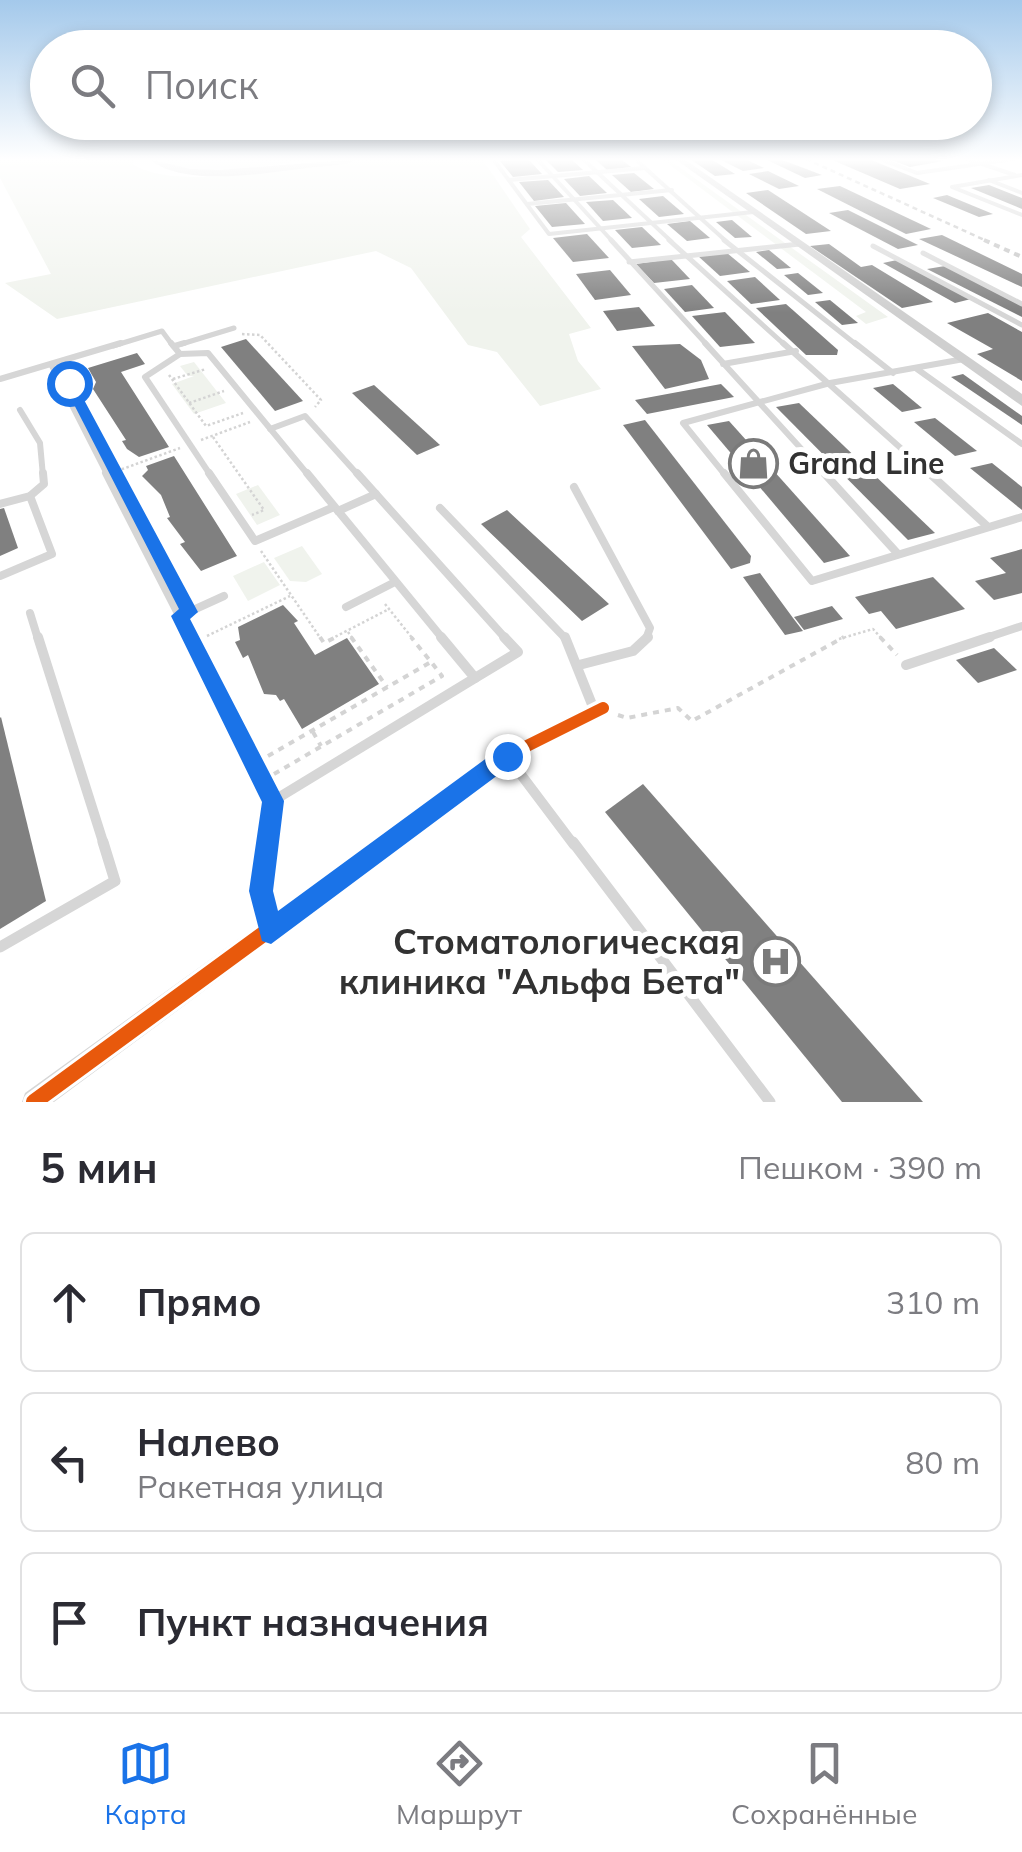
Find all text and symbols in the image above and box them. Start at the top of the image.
search box [30,30,992,140]
icon: search [65,58,120,113]
text: Поиск [145,61,258,109]
route start [47,361,93,407]
shop icon: Grand Line [727,437,779,489]
place label: Grand Line [788,444,945,482]
route end [485,734,531,780]
place label: Стоматологическая клиника "Альфа Бета" [339,919,740,1003]
hospital icon: Стоматологическая клиника "Альфа Бета" [749,935,801,987]
text: 5 мин [40,1141,158,1194]
text: Пешком · 390 m [738,1147,982,1187]
icon: ahead [42,1275,97,1330]
text: Прямо [137,1278,262,1326]
text: 310 m [886,1282,980,1322]
text: Налево [137,1418,280,1466]
icon: left [42,1435,97,1490]
text: 80 m [905,1442,980,1482]
text: Ракетная улица [137,1466,384,1506]
icon: arrive [42,1595,97,1650]
text: Пункт назначения [137,1598,489,1646]
tab: Карта [105,1736,187,1831]
tab: Маршрут [396,1736,522,1831]
tab: Сохранённые [731,1736,917,1831]

